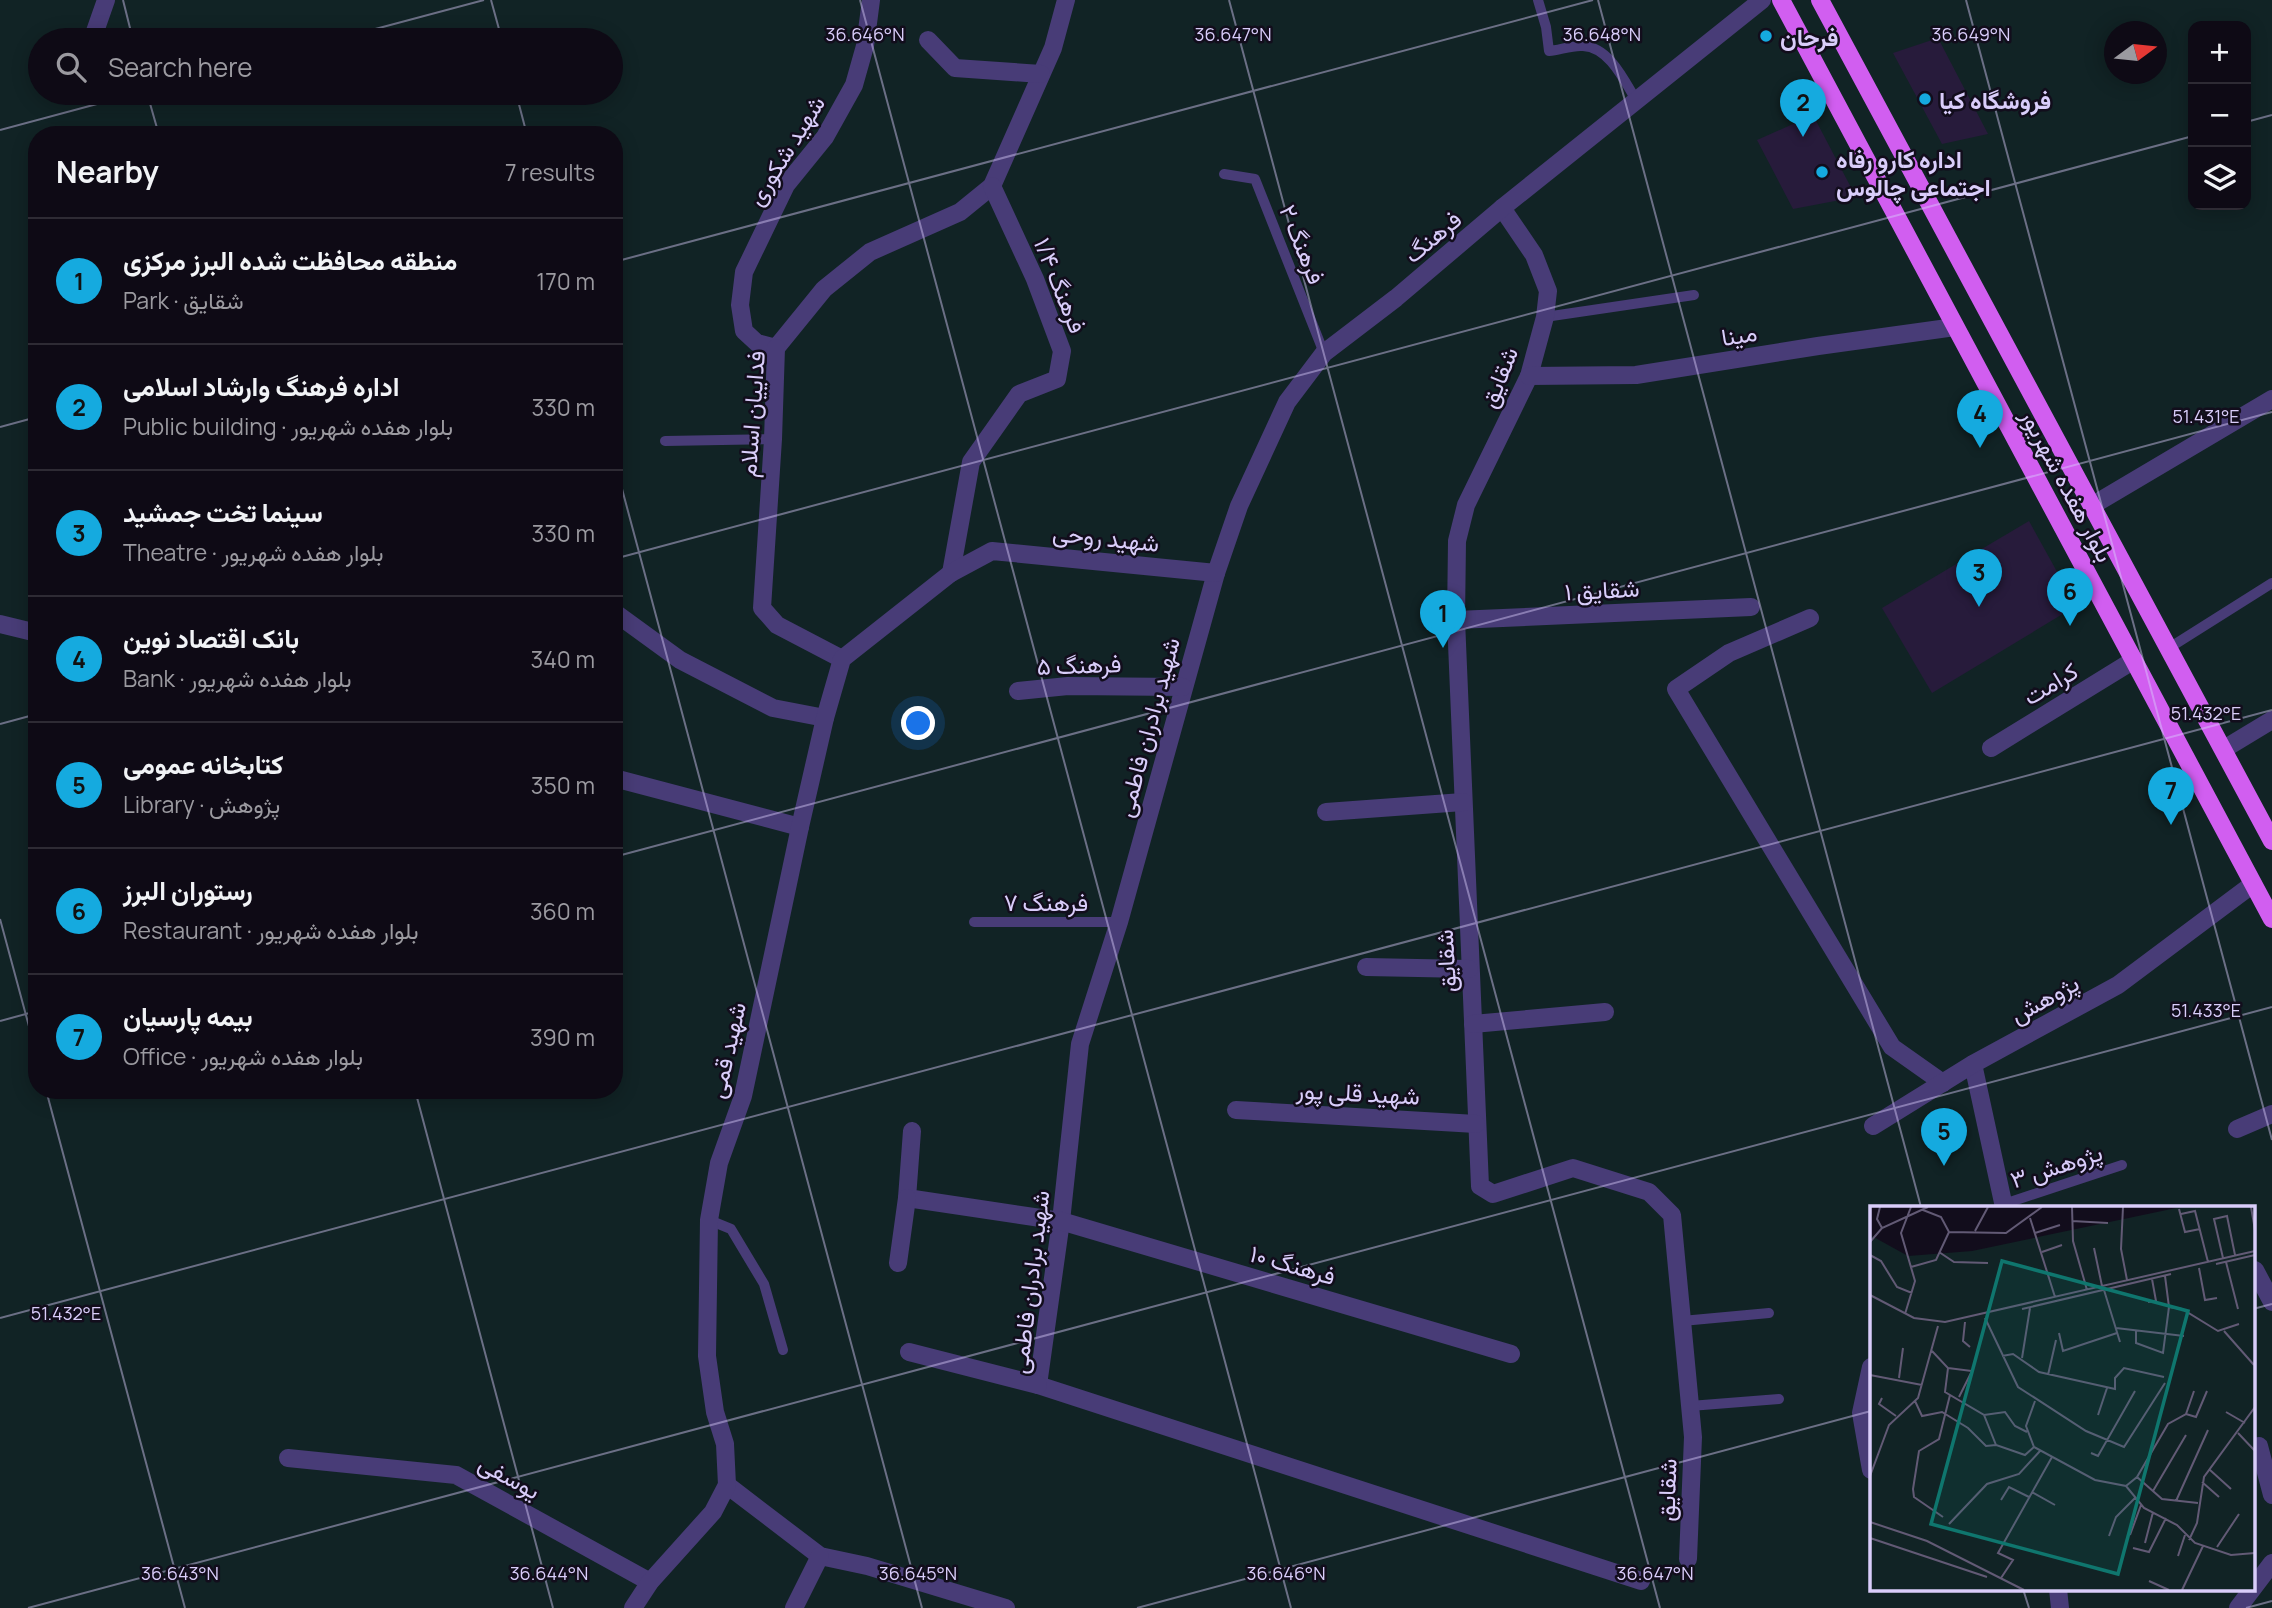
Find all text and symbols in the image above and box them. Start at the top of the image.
place label: فرحان [1780,20,1838,53]
north arrow [2104,21,2167,84]
map controls [2188,21,2251,210]
button: + [2188,21,2251,84]
text: 36.646°N [825,22,905,46]
text: 36.647°N [1195,22,1271,46]
text: 36.648°N [1563,22,1641,46]
text: 36.649°N [1932,22,2010,46]
search box [28,28,623,105]
marker: فرحان [1758,28,1774,44]
icon: search [52,48,90,86]
text: Search here [108,49,253,85]
pin: 2 [1780,79,1826,137]
place label: فروشگاه کیا [1939,83,2051,116]
button: − [2188,84,2251,147]
street label: شهید شکوری [738,89,832,211]
marker: فروشگاه کیا [1917,91,1933,107]
place label: اداره کارو رفاه اجتماعی چالوس [1836,142,1991,204]
button: layers [2188,147,2251,210]
text: Nearby [56,151,159,192]
text: 7 results [505,156,595,188]
marker: اداره کارو رفاه اجتماعی چالوس [1814,164,1830,180]
street label: فرهنگ ۲ [1272,199,1334,289]
street label: فرهنگ [1396,202,1468,270]
street label: فرهنگ ۱/۴ [1027,232,1095,338]
text: منطقه محافظت شده البرز مرکزی [123,242,457,278]
text: 1 [74,265,84,297]
text: 170 m [536,265,595,297]
text: Park · شقایق [123,284,244,316]
street label: مینا [1719,315,1759,353]
street label: شقایق [1471,342,1525,412]
street label: فداییان اسلام [730,350,773,478]
text: اداره فرهنگ وارشاد اسلامی [123,368,400,404]
pin: 4 [1957,390,2003,448]
text: 2 [72,391,86,423]
text: 330 m [531,391,595,423]
street label: بلوار هفده شهریور [2013,402,2122,567]
text: 51.431°E [2172,404,2240,428]
text: Public building · بلوار هفده شهریور [123,410,453,442]
text: سینما تخت جمشید [123,494,323,530]
street label: شهید روحی [1051,515,1161,559]
text: 3 [72,517,86,549]
text: 330 m [531,517,595,549]
text: Theatre · بلوار هفده شهریور [123,536,384,568]
pin: 3 [1956,549,2002,607]
pin: 6 [2047,568,2093,626]
street label: شقایق ۱ [1564,571,1640,607]
pin: 1 [1420,590,1466,648]
text: بانک اقتصاد نوین [123,620,299,656]
street label: شهید برادران فاطمی [1107,634,1187,820]
text: 4 [72,643,86,675]
text: 340 m [531,643,595,675]
street label: فرهنگ ۵ [1036,646,1122,682]
street label: کرامت [2016,654,2084,712]
text: Bank · بلوار هفده شهریور [123,662,351,694]
text: 51.432°E [2171,701,2241,725]
your location [901,706,935,740]
text: کتابخانه عمومی [123,746,284,782]
pin: 7 [2148,767,2194,825]
text: 5 [72,769,86,801]
text: 350 m [531,769,595,801]
text: Library · پژوهش [123,788,280,820]
text: رستوران البرز [123,872,253,908]
street label: فرهنگ ۷ [1004,885,1088,918]
text: 6 [72,895,86,927]
text: 360 m [530,895,595,927]
text: Restaurant · بلوار هفده شهریور [123,914,419,946]
street label: شقایق [1427,929,1463,993]
street label: پژوهش [2004,966,2085,1031]
text: بیمه پارسیان [123,998,253,1034]
text: 51.433°E [2171,998,2241,1022]
street label: شهید قمی [699,999,753,1101]
text: 7 [73,1021,85,1053]
text: 390 m [530,1021,595,1053]
text: Office · بلوار هفده شهریور [123,1040,363,1072]
street label: شهید قلی پور [1294,1072,1421,1113]
pin: 5 [1921,1108,1967,1166]
street label: پژوهش ۳ [2006,1135,2107,1196]
street label: شهید برادران فاطمی [1001,1188,1057,1376]
inset map [1870,1206,2254,1590]
street label: فرهنگ ۱۰ [1246,1236,1340,1292]
text: 51.432°E [31,1301,101,1325]
street label: یوسفی [473,1446,547,1506]
street label: شقایق [1648,1458,1684,1522]
text: 36.643°N [141,1561,219,1585]
text: 36.644°N [510,1561,588,1585]
text: 36.645°N [879,1561,957,1585]
text: 36.646°N [1246,1561,1326,1585]
text: 36.647°N [1617,1561,1693,1585]

